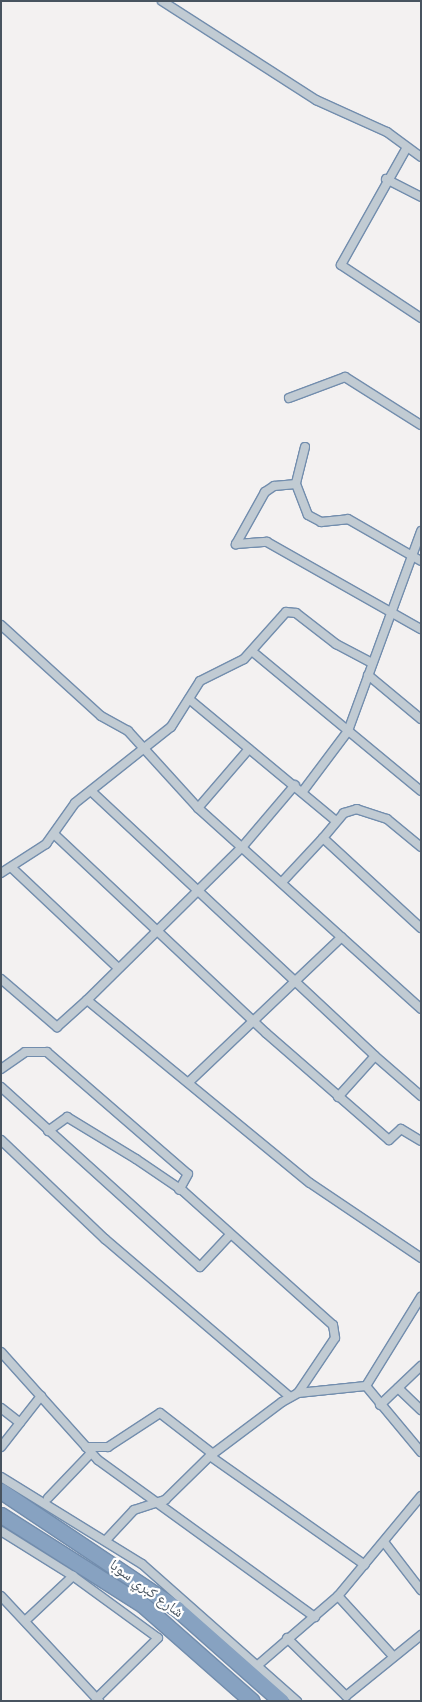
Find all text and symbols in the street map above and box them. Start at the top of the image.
street label: شارع كبري سوبا [107,1555,187,1621]

